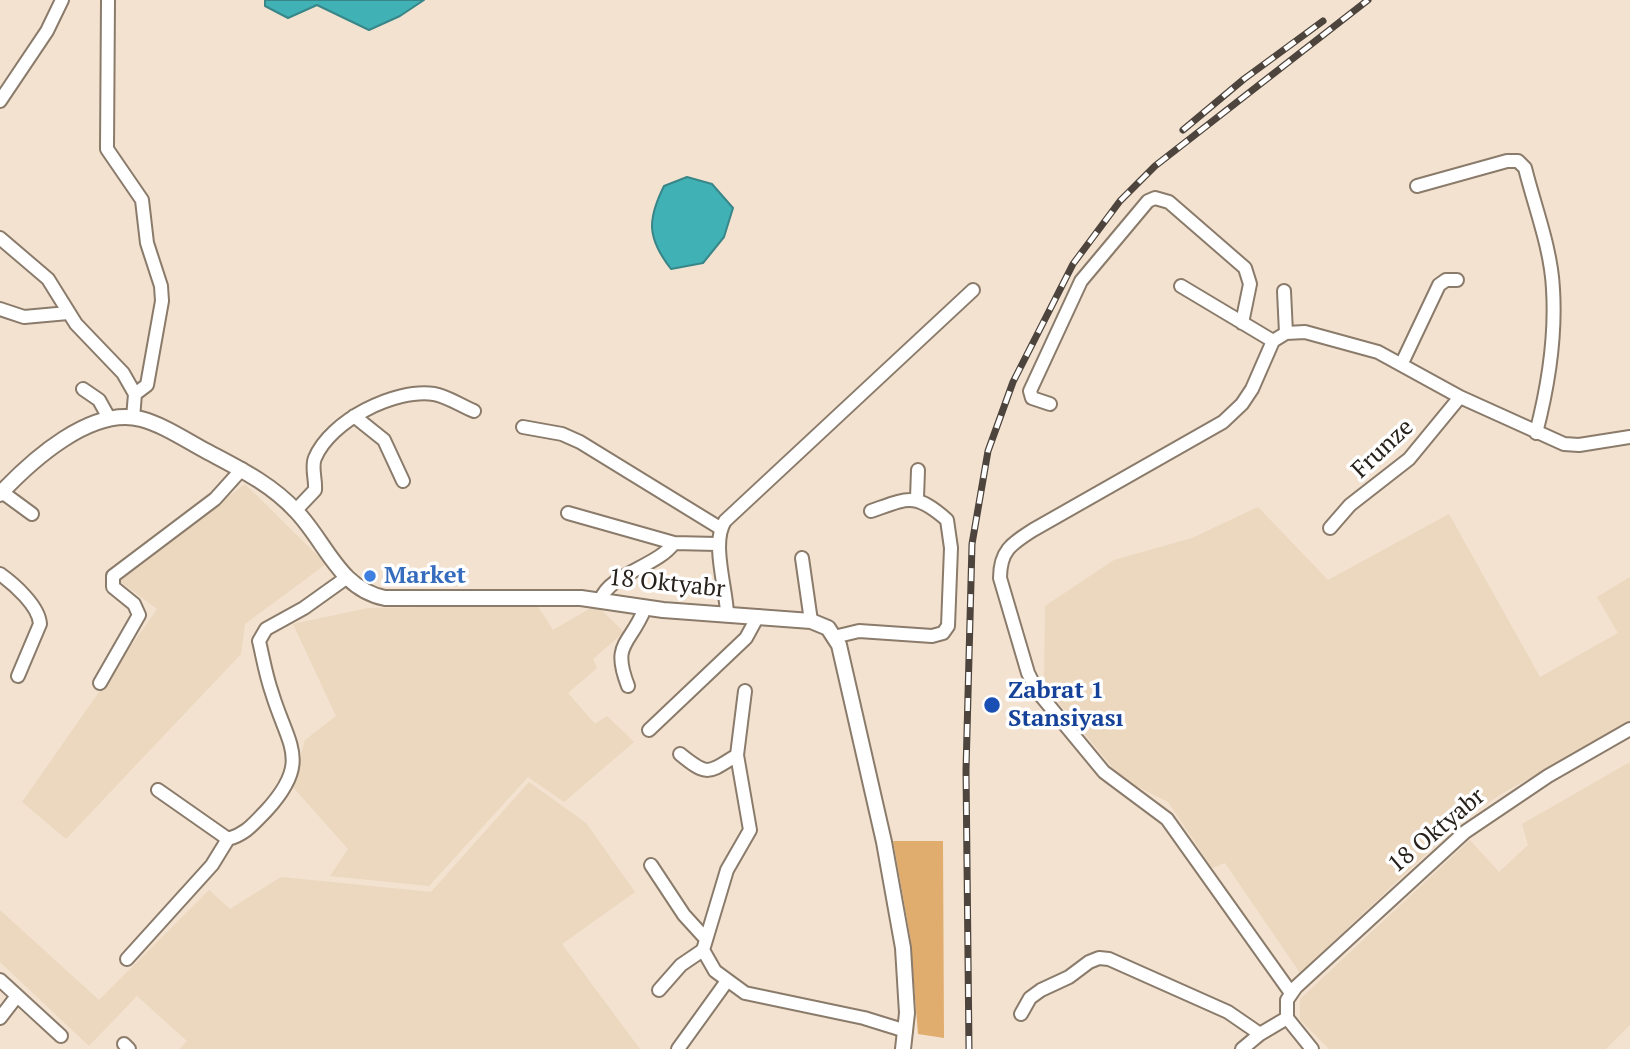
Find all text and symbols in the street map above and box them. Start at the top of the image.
street label: Frunze [1346,413,1420,485]
place label: Market [384,562,466,590]
street label: 18 Oktyabr [607,564,727,604]
marker: Market [362,568,378,584]
place label: Zabrat 1 Stansiyası [1008,677,1123,733]
marker: Zabrat 1 Stansiyası [982,695,1002,715]
street label: 18 Oktyabr [1383,782,1491,880]

